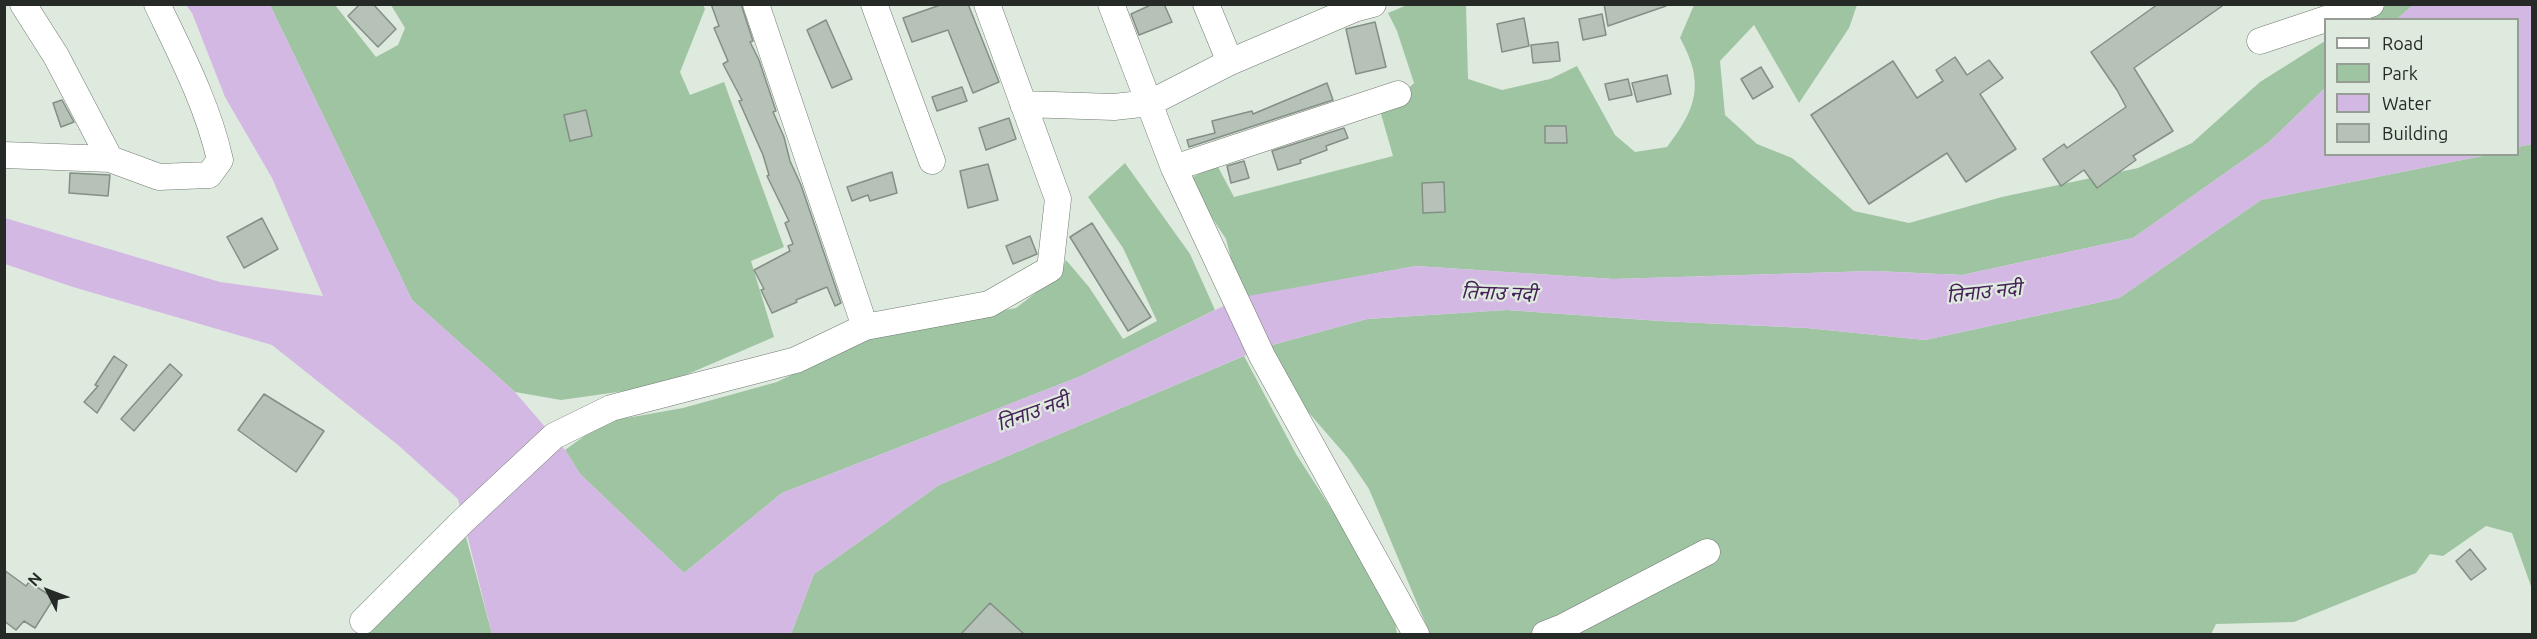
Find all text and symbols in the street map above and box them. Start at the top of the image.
legend [2324,18,2519,156]
text: Road [2382,33,2424,53]
text: Park [2382,63,2418,83]
text: Water [2382,93,2431,113]
text: Building [2382,123,2448,143]
water label: तिनाउ नदी [1945,276,2023,308]
water label: तिनाउ नदी [1461,280,1537,306]
water label: तिनाउ नदी [993,388,1073,436]
north arrow [18,561,78,621]
text: N [24,568,45,589]

